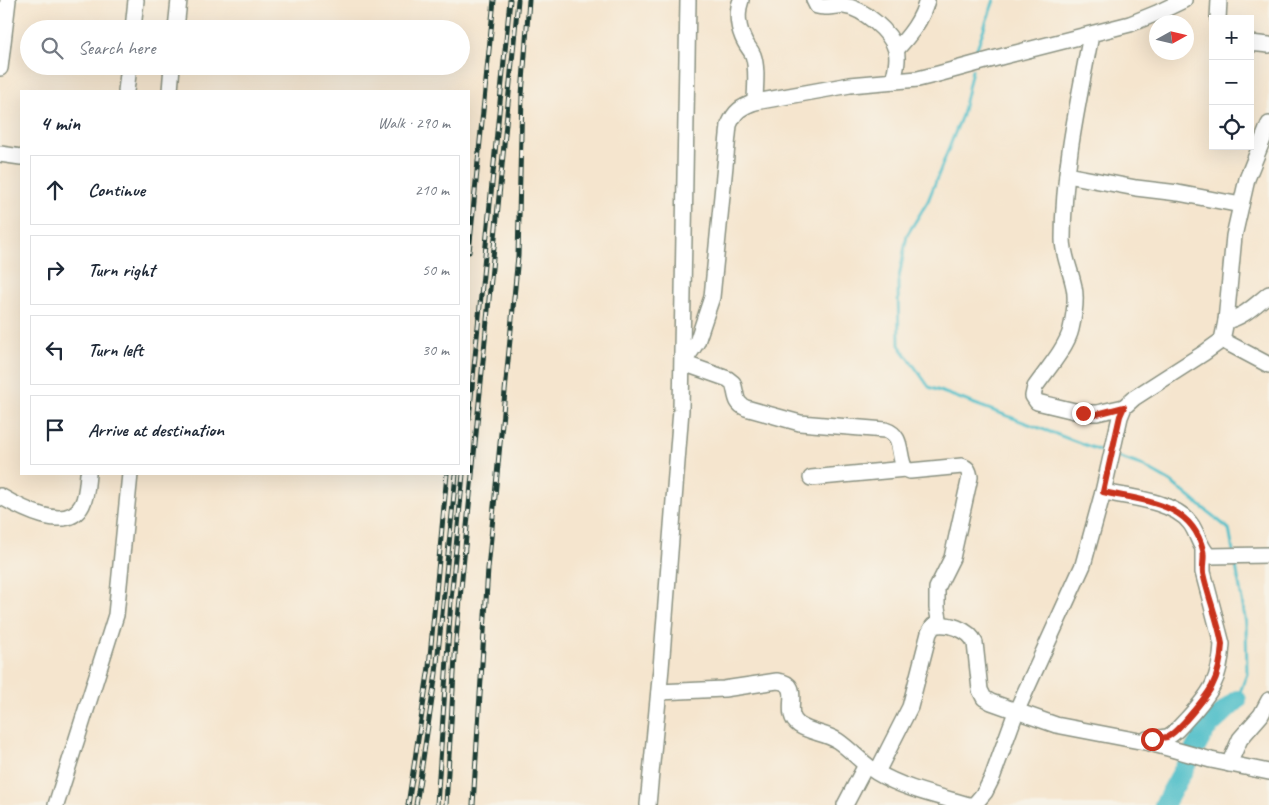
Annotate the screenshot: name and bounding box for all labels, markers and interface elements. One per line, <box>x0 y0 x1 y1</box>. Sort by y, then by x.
north arrow <box>1149 15 1194 60</box>
map controls <box>1209 15 1254 150</box>
button: + <box>1209 15 1254 60</box>
search box <box>20 20 470 75</box>
icon: search <box>38 34 66 62</box>
text: Search here <box>78 36 155 60</box>
button: − <box>1209 60 1254 105</box>
button: locate <box>1209 105 1254 150</box>
text: 4 min <box>40 110 80 136</box>
text: Walk · 290 m <box>378 113 450 133</box>
icon: ahead <box>41 176 69 204</box>
text: Continue <box>88 178 145 202</box>
text: 210 m <box>415 180 449 200</box>
icon: right <box>41 256 69 284</box>
text: Turn right <box>88 258 155 282</box>
text: 50 m <box>422 260 449 280</box>
icon: left <box>41 336 69 364</box>
text: Turn left <box>88 338 143 362</box>
text: 30 m <box>422 340 449 360</box>
route end <box>1072 402 1095 425</box>
icon: arrive <box>41 416 69 444</box>
text: Arrive at destination <box>88 418 224 442</box>
route start <box>1141 728 1164 751</box>

